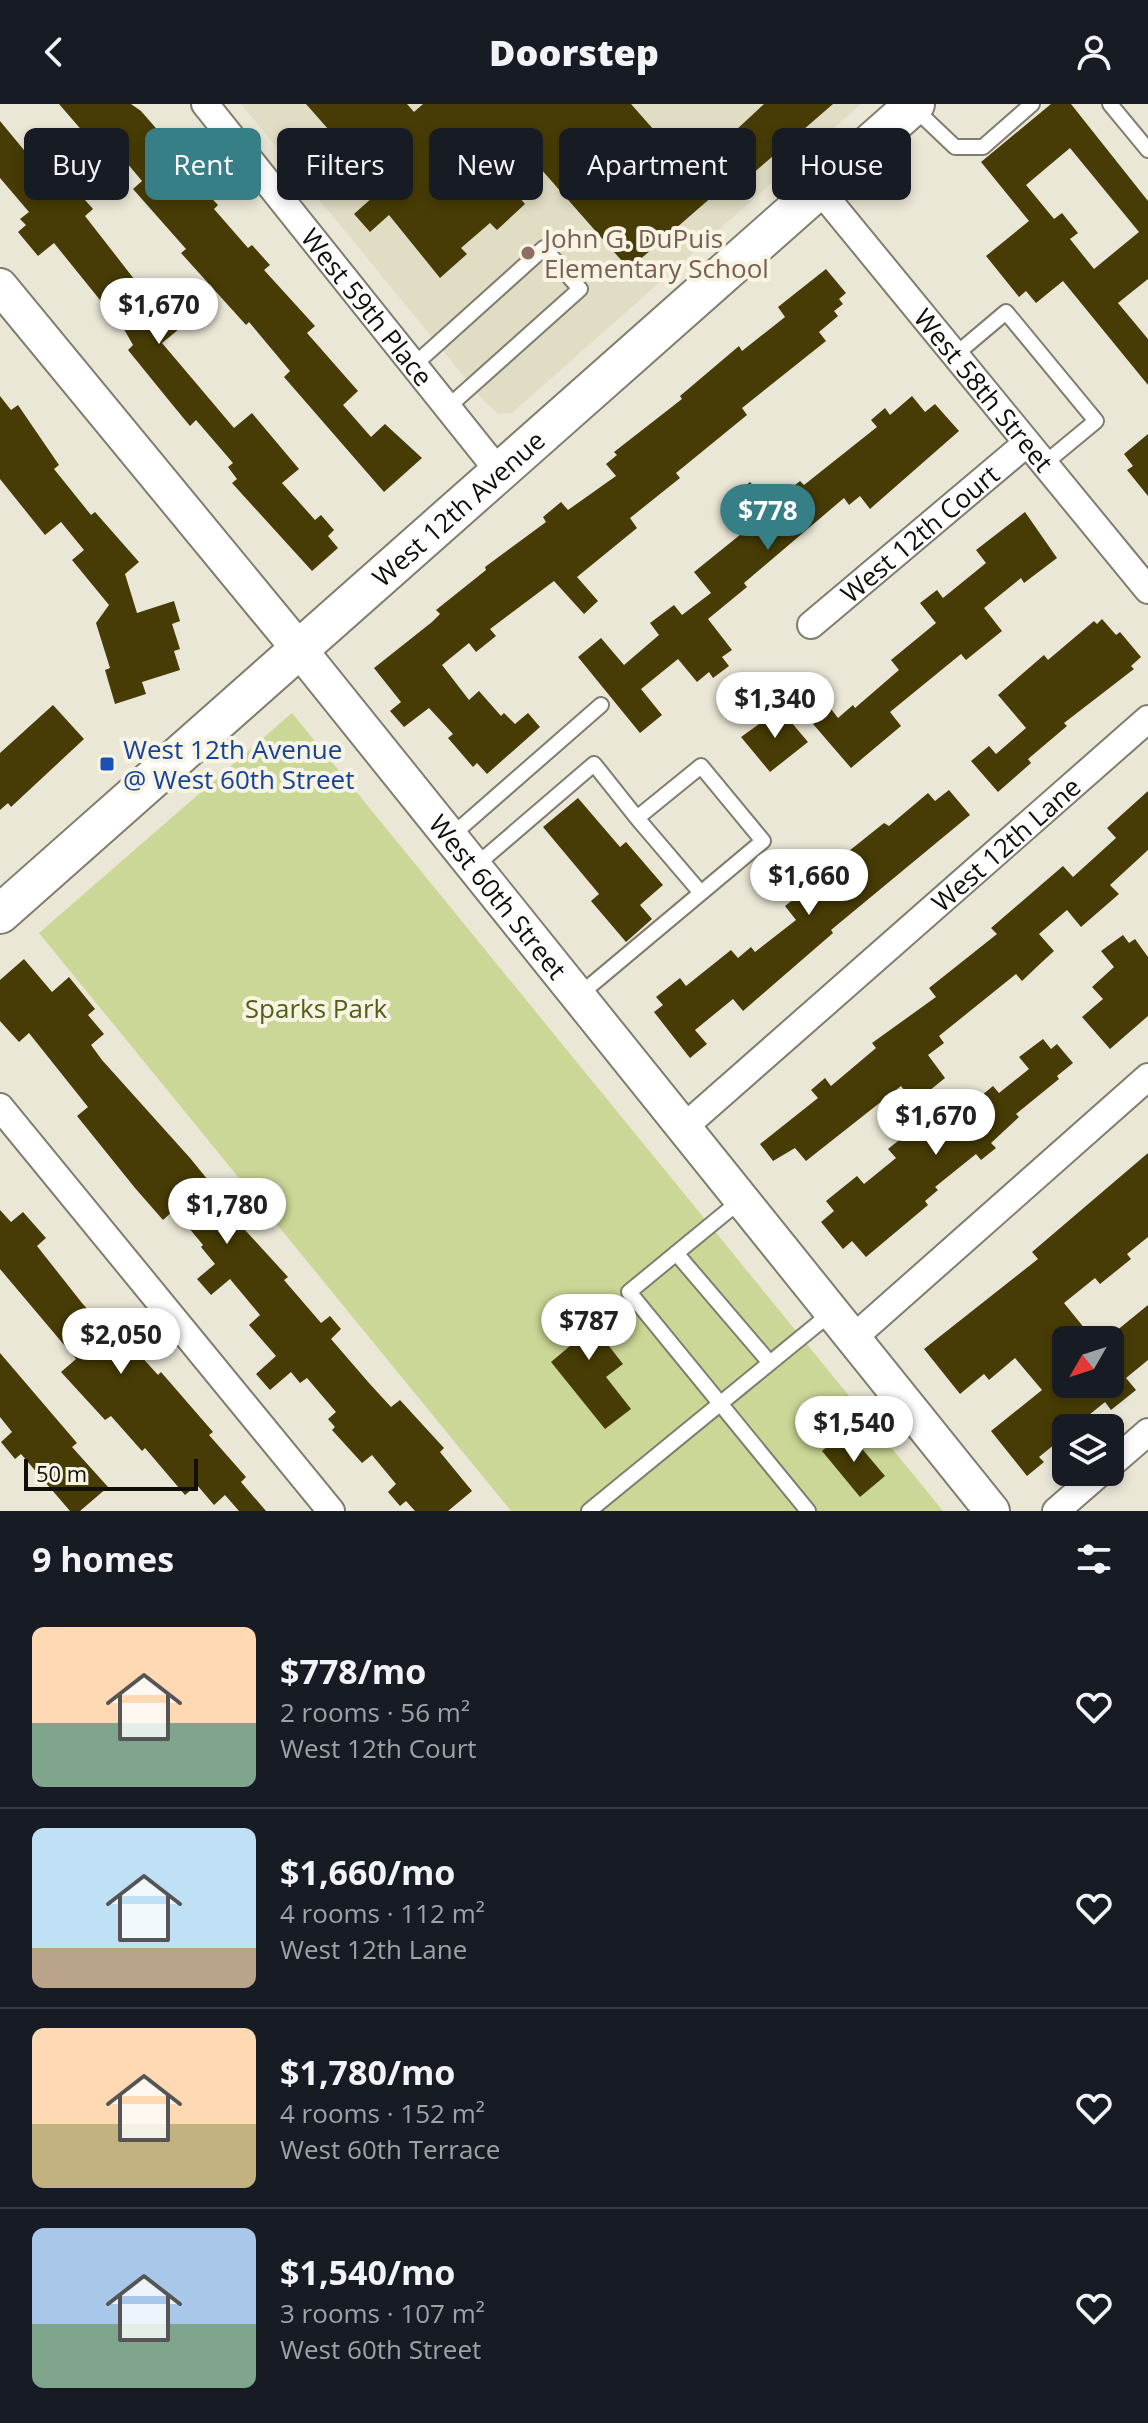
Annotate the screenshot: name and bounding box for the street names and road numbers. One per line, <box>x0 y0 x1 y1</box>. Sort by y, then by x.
street label: West 59th Place <box>293 221 442 394</box>
street label: West 58th Street <box>906 301 1062 479</box>
street label: West 12th Avenue <box>364 422 552 595</box>
street label: West 12th Court <box>833 456 1006 611</box>
street label: West 12th Lane <box>924 769 1088 919</box>
street label: West 60th Street <box>421 807 575 986</box>

